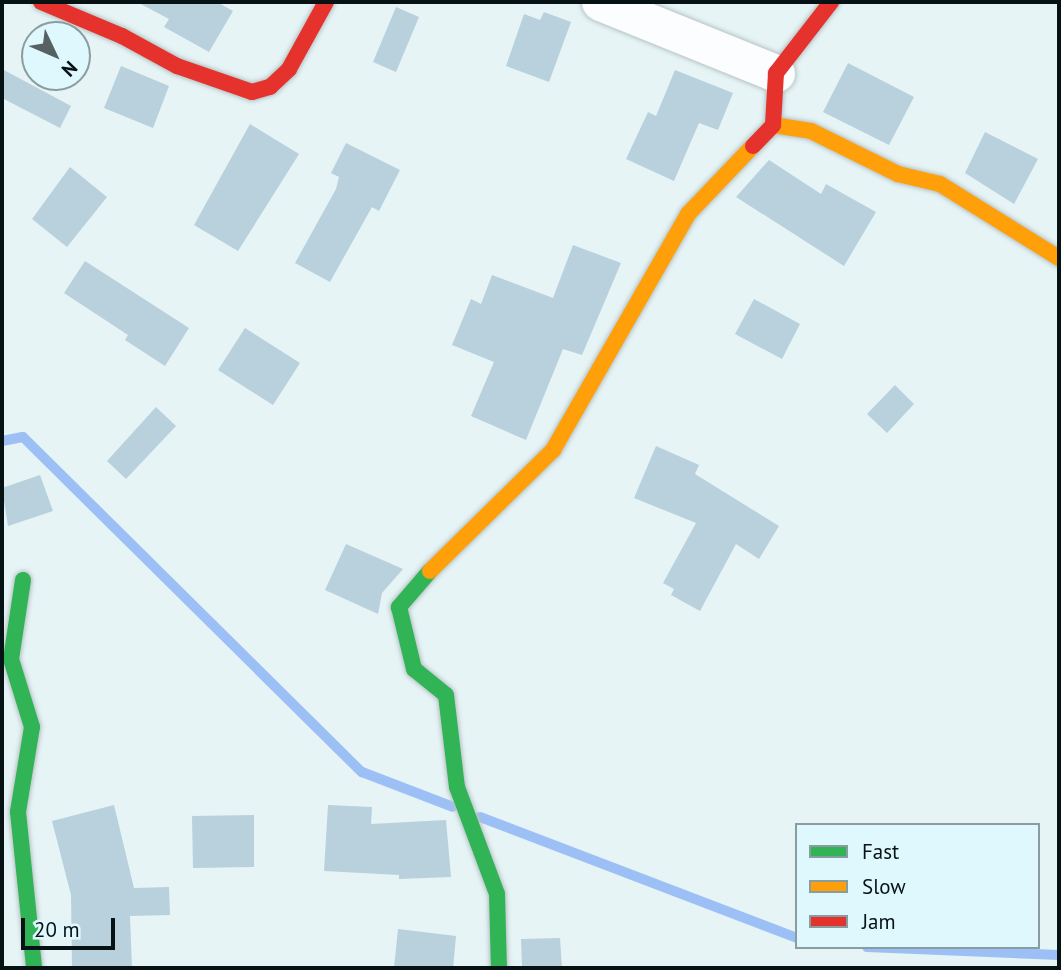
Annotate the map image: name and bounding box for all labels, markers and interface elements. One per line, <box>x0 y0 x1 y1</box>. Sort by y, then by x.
north arrow <box>21 21 91 91</box>
text: N <box>57 56 83 82</box>
legend <box>795 823 1040 949</box>
text: Fast <box>862 838 899 865</box>
text: Slow <box>862 873 906 900</box>
scale bar <box>24 904 119 948</box>
text: Jam <box>862 908 896 935</box>
text: 20 m <box>34 916 80 943</box>

